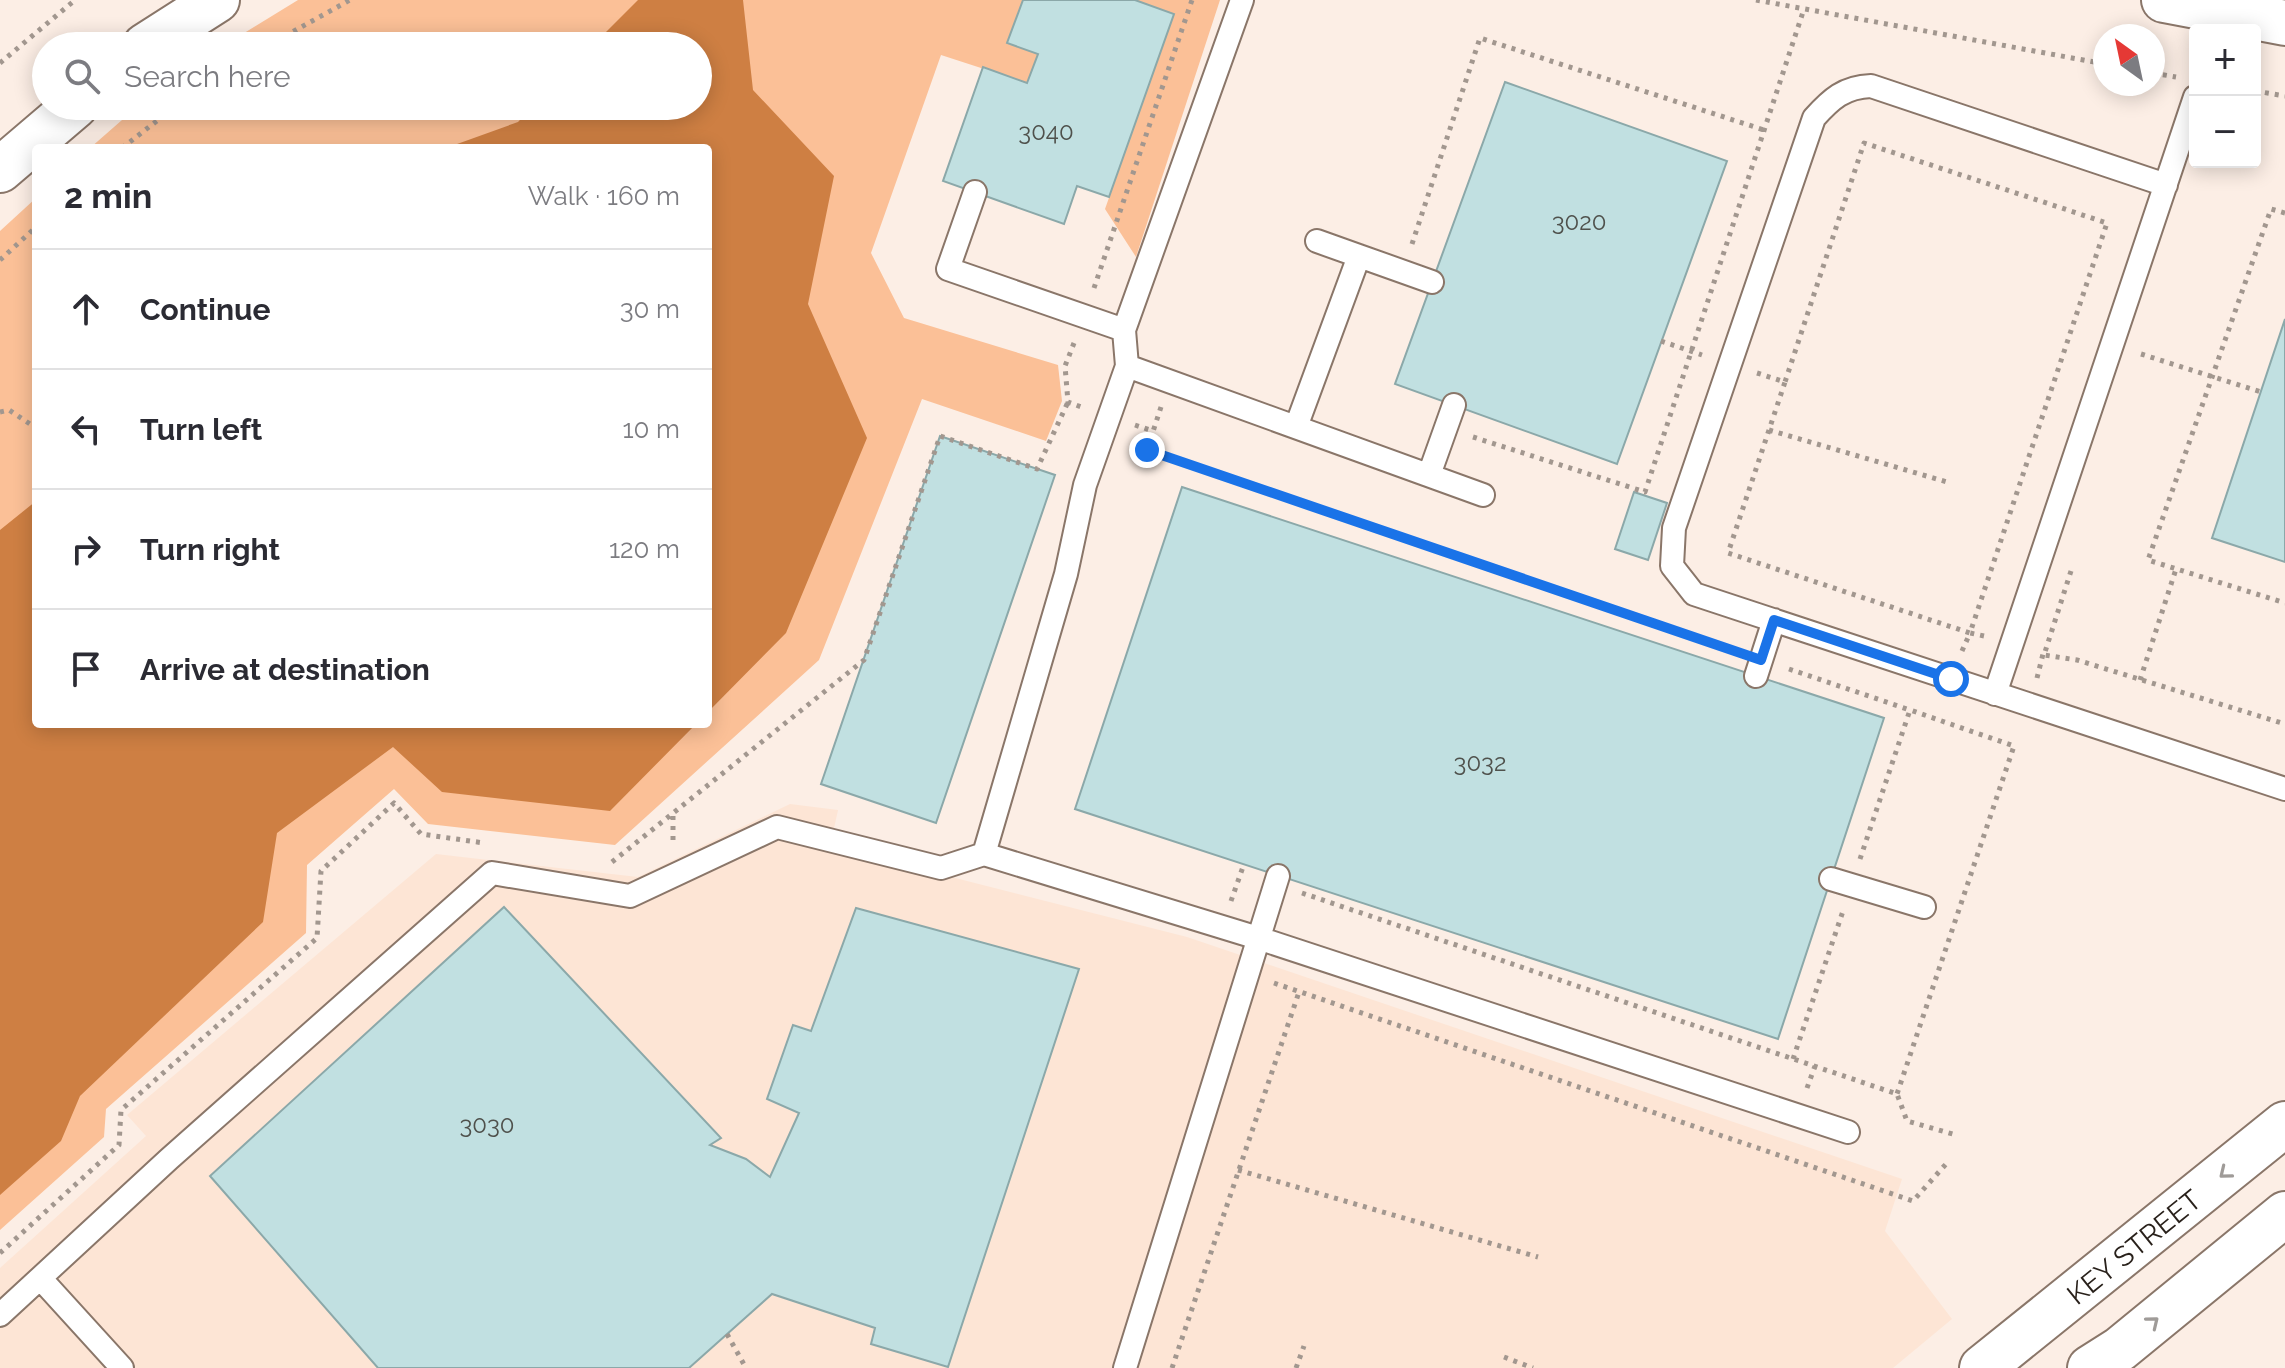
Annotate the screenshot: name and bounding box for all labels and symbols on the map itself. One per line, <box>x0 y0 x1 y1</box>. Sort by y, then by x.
north arrow <box>2093 24 2165 96</box>
house number: 3040 <box>1018 117 1074 146</box>
house number: 3020 <box>1552 207 1606 236</box>
route end <box>1129 432 1165 468</box>
route start <box>1933 661 1969 697</box>
house number: 3032 <box>1454 748 1506 777</box>
house number: 3030 <box>459 1110 515 1139</box>
one-way arrow <box>2219 1163 2234 1178</box>
street label: KEY STREET <box>2061 1183 2208 1311</box>
one-way arrow <box>2144 1317 2158 1332</box>

